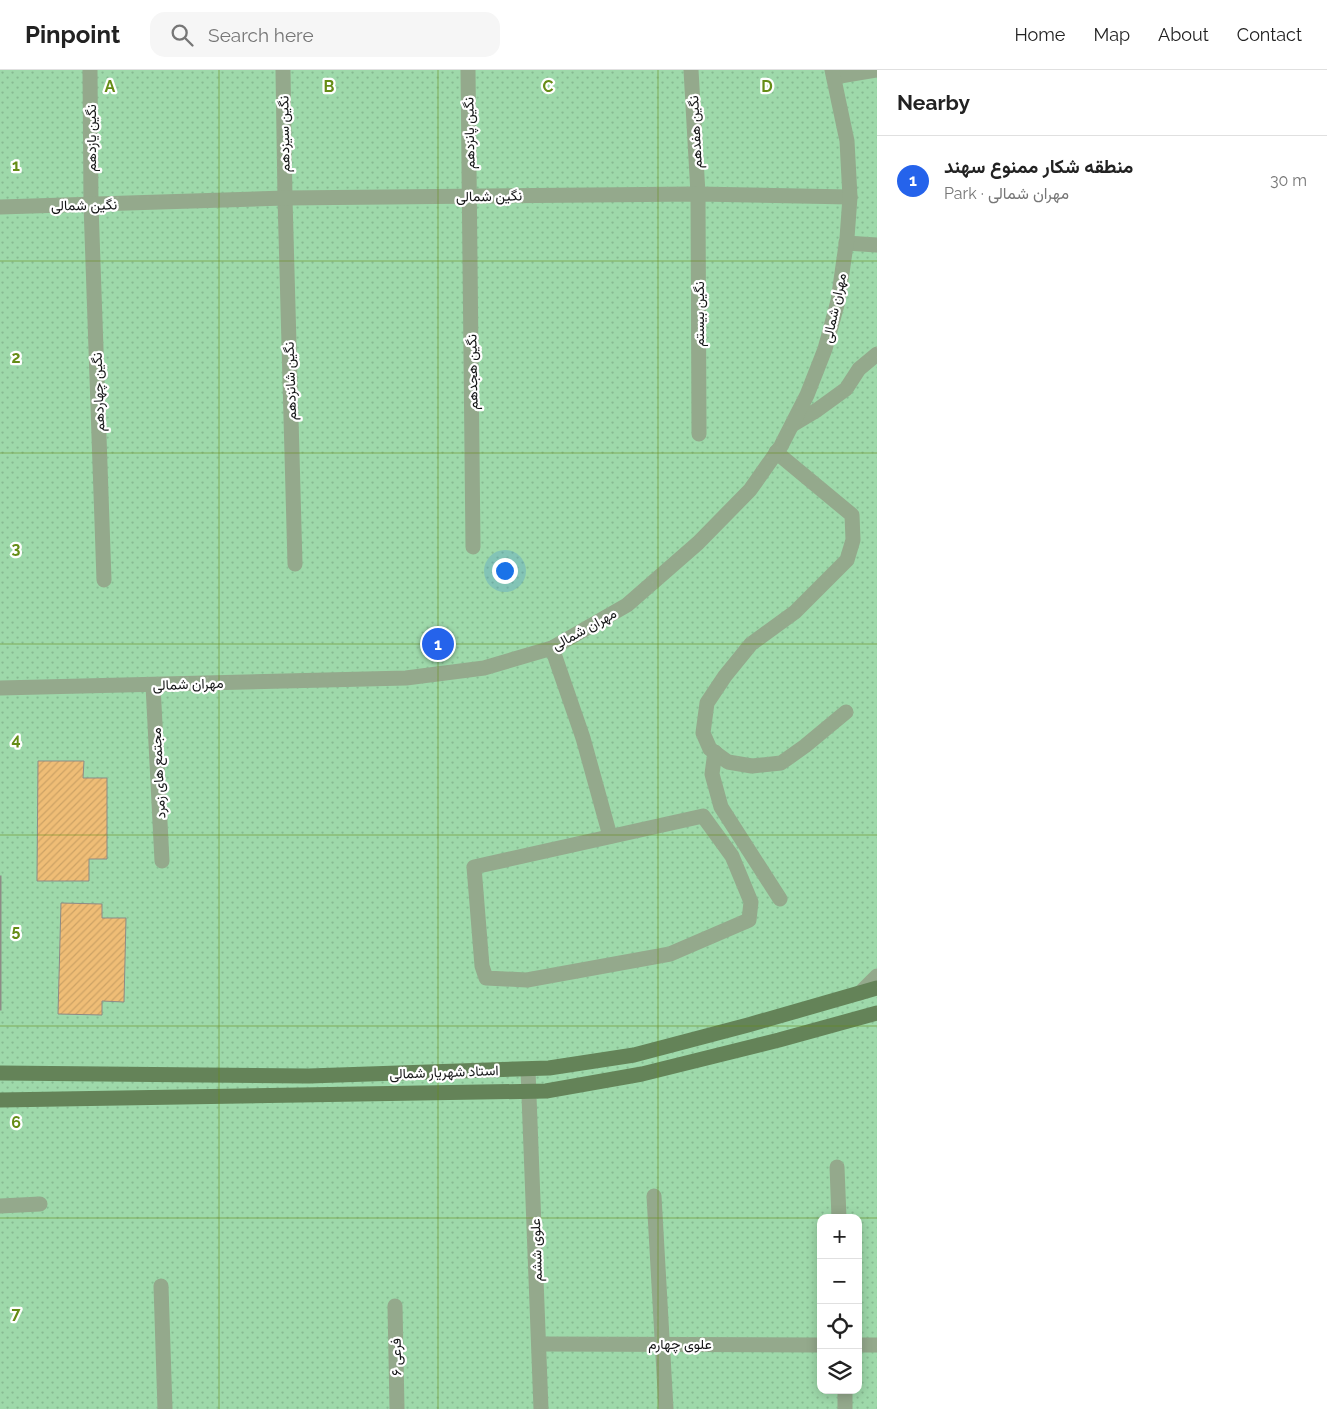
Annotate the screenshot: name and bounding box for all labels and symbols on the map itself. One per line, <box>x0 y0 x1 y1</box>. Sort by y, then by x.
text: A <box>105 77 116 96</box>
text: B <box>324 77 335 96</box>
text: C <box>543 77 554 96</box>
text: D <box>761 77 773 96</box>
street label: نگین هفدهم <box>685 95 706 169</box>
street label: نگین سیزدهم <box>275 96 294 172</box>
street label: نگین پانزدهم <box>460 97 480 169</box>
street label: نگین یازدهم <box>83 104 100 172</box>
text: 1 <box>12 156 20 175</box>
street label: نگین شمالی <box>456 187 522 206</box>
street label: نگین شمالی <box>51 196 117 215</box>
street label: مهران شمالی <box>819 272 850 345</box>
street label: نگین بیستم <box>691 281 708 347</box>
street label: نگین هجدهم <box>463 334 482 410</box>
street label: نگین شانزدهم <box>281 341 300 421</box>
text: 2 <box>11 348 21 367</box>
street label: نگین چهاردهم <box>89 352 109 432</box>
text: 3 <box>12 539 21 558</box>
your location <box>492 558 518 584</box>
street label: مهران شمالی <box>549 605 619 654</box>
pin: 1 <box>422 625 454 663</box>
street label: مهران شمالی <box>152 675 224 694</box>
street label: مجتمع های زمرد <box>148 727 171 819</box>
text: 4 <box>11 730 21 749</box>
text: 5 <box>12 921 21 940</box>
street label: استاد شهریار شمالی <box>389 1062 499 1083</box>
text: 6 <box>11 1113 21 1132</box>
street label: علوی ششم <box>527 1218 546 1282</box>
text: 7 <box>12 1304 21 1323</box>
street label: علوی چهارم <box>648 1336 712 1354</box>
street label: فرعی ۶ <box>388 1338 405 1376</box>

